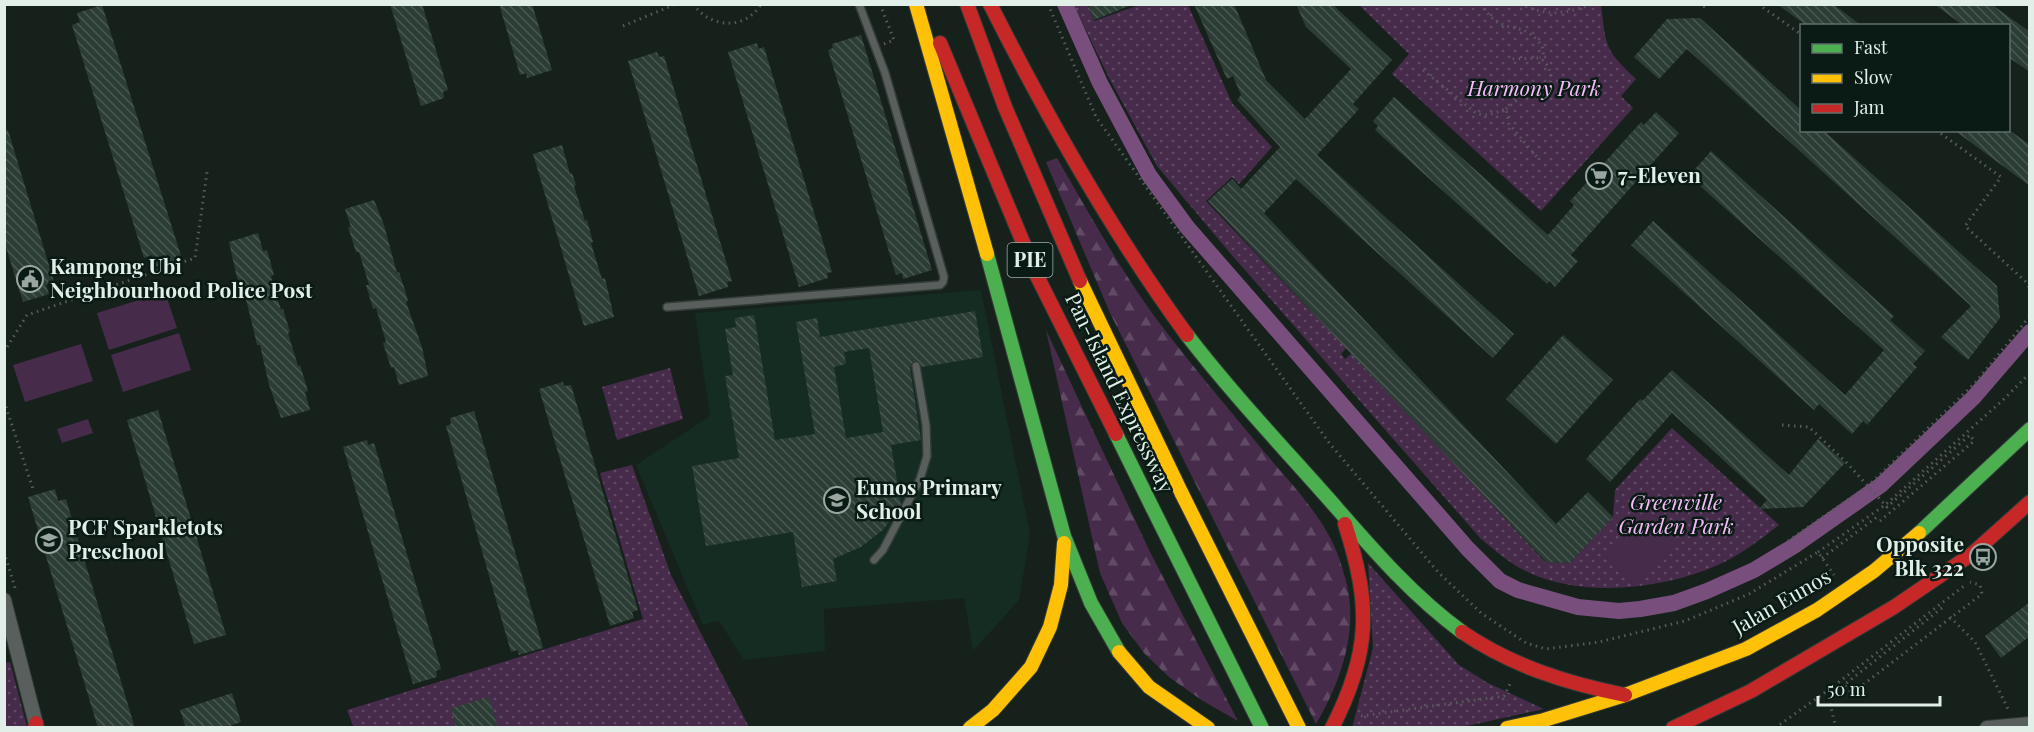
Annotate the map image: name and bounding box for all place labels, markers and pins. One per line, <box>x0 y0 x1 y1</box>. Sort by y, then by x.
place label: 7-Eleven <box>1618 160 1701 188</box>
supermarket icon: 7-Eleven <box>1584 161 1614 191</box>
place label: Kampong Ubi Neighbourhood Police Post <box>50 251 313 303</box>
public building icon: Kampong Ubi Neighbourhood Police Post <box>15 264 45 294</box>
place label: Eunos Primary School <box>856 472 1002 524</box>
school or university icon: Eunos Primary School <box>822 485 852 515</box>
place label: PCF Sparkletots Preschool <box>68 512 223 564</box>
school or university icon: PCF Sparkletots Preschool <box>34 525 64 555</box>
place label: Opposite Blk 322 <box>1876 529 1964 581</box>
bus stop icon: Opposite Blk 322 <box>1968 542 1998 572</box>

